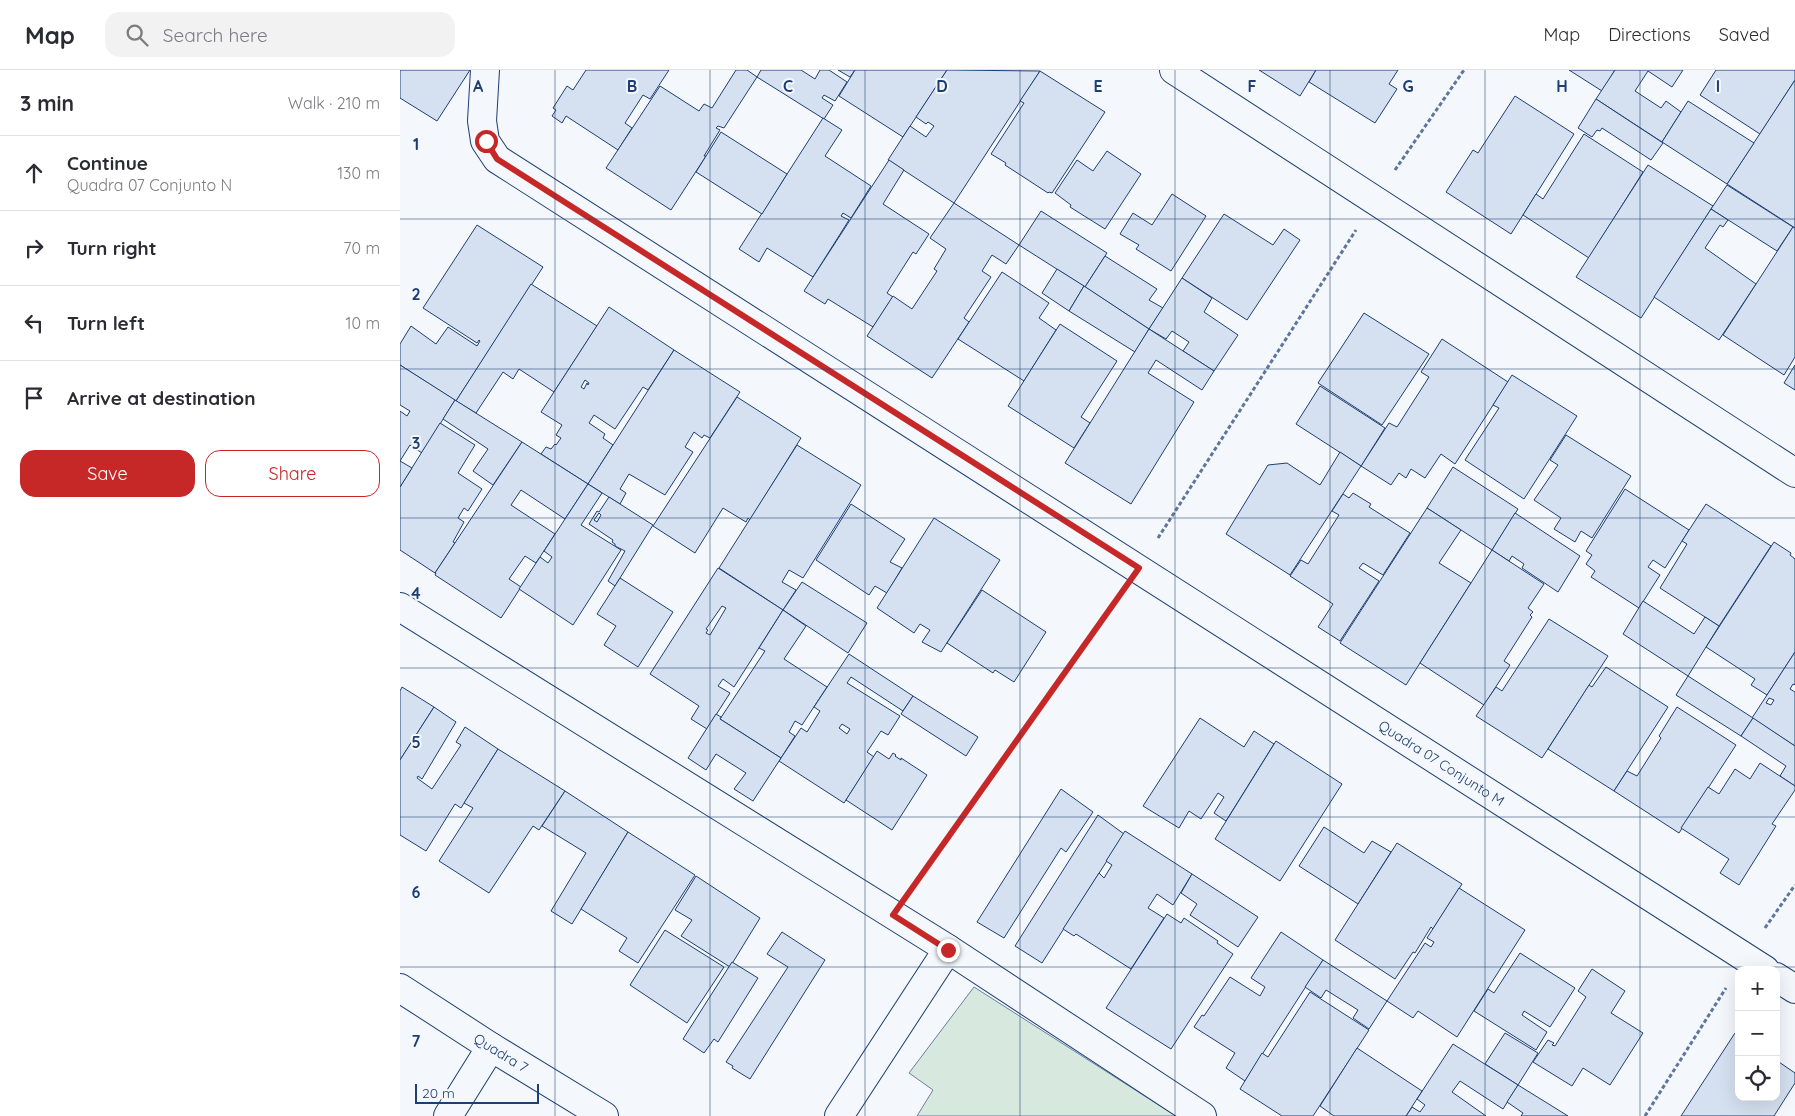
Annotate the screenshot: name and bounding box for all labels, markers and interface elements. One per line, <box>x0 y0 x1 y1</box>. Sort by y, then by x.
search box <box>105 12 455 57</box>
text: Map <box>25 20 75 50</box>
icon: search <box>123 21 151 49</box>
text: Search here <box>163 23 268 47</box>
text: Map <box>1543 23 1580 46</box>
text: Directions <box>1608 23 1691 46</box>
text: Saved <box>1719 23 1770 46</box>
text: A <box>473 76 484 96</box>
text: B <box>627 76 637 96</box>
text: C <box>783 76 793 96</box>
text: D <box>936 76 948 96</box>
text: E <box>1093 76 1103 96</box>
text: F <box>1248 76 1257 96</box>
text: G <box>1402 76 1414 96</box>
text: H <box>1556 76 1568 96</box>
text: I <box>1716 76 1720 96</box>
text: 3 min <box>20 90 74 116</box>
text: Walk · 210 m <box>288 93 380 113</box>
route start <box>475 130 498 153</box>
text: 1 <box>413 134 419 154</box>
text: Continue <box>67 151 148 175</box>
icon: ahead <box>20 159 48 187</box>
text: 130 m <box>337 163 380 183</box>
text: Quadra 07 Conjunto N <box>67 175 232 195</box>
icon: right <box>20 234 48 262</box>
text: Turn right <box>67 236 156 260</box>
text: 70 m <box>343 238 380 258</box>
text: 2 <box>411 284 421 304</box>
icon: left <box>20 309 48 337</box>
text: Turn left <box>67 311 145 335</box>
text: 10 m <box>346 313 380 333</box>
icon: arrive <box>20 384 48 412</box>
text: Arrive at destination <box>67 386 256 410</box>
text: 3 <box>412 433 420 453</box>
button: Save <box>20 450 195 497</box>
button: Share <box>205 450 380 497</box>
text: 4 <box>411 583 421 603</box>
street label: Quadra 07 Conjunto M <box>1375 716 1508 810</box>
text: 5 <box>411 732 421 752</box>
text: 6 <box>412 882 421 902</box>
route end <box>937 939 960 962</box>
map controls <box>1735 966 1780 1101</box>
button: + <box>1735 966 1780 1011</box>
button: − <box>1735 1011 1780 1056</box>
street label: Quadra 7 <box>470 1029 531 1076</box>
text: 7 <box>412 1031 421 1051</box>
button: locate <box>1735 1056 1780 1101</box>
scale bar <box>415 1081 539 1104</box>
text: 20 m <box>422 1084 455 1102</box>

